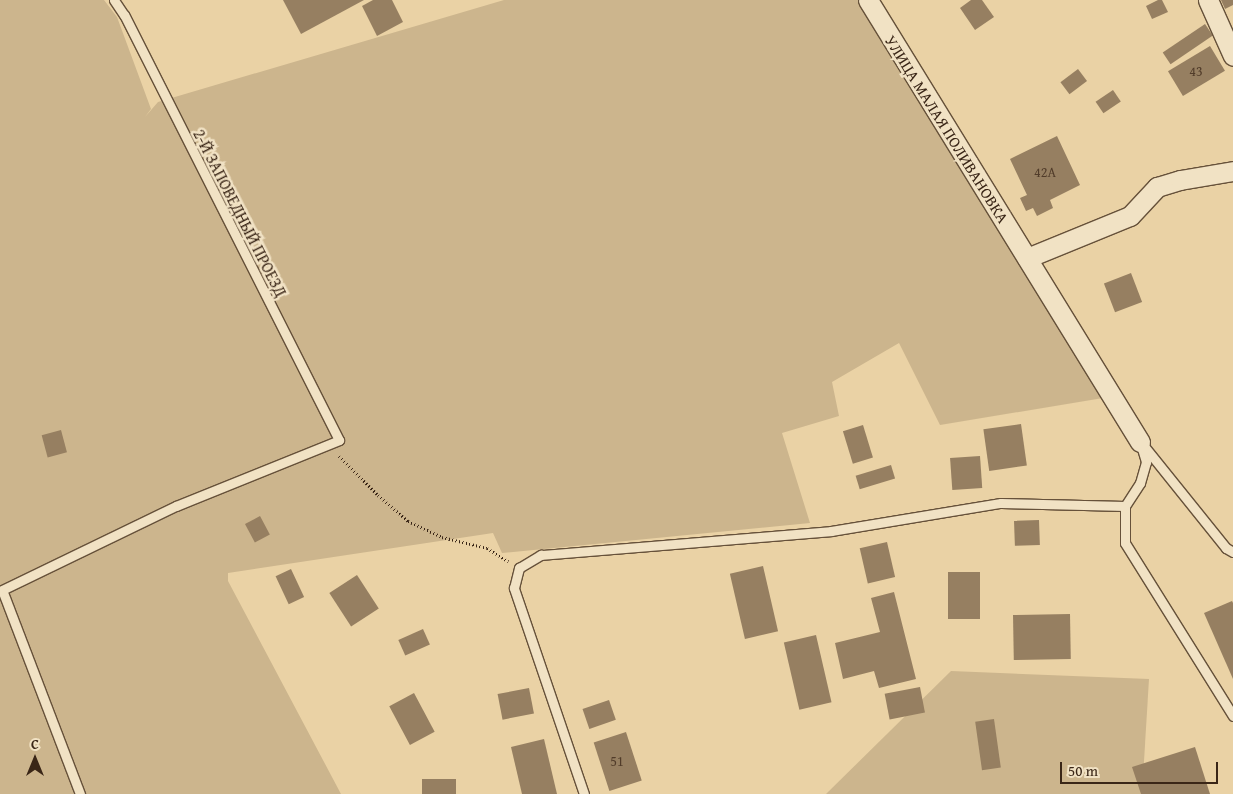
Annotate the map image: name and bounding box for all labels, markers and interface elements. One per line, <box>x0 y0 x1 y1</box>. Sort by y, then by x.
street label: УЛИЦА МАЛАЯ ПОЛИВАНОВКА <box>881 31 1013 227</box>
house number: 43 <box>1189 63 1203 79</box>
street label: 2-Й ЗАПОВЕДНЫЙ ПРОЕЗД <box>189 126 291 300</box>
house number: 42А <box>1034 164 1056 180</box>
north arrow <box>10 734 60 784</box>
text: С <box>31 734 39 754</box>
scale bar <box>1063 752 1220 784</box>
house number: 51 <box>610 753 624 769</box>
text: 50 m <box>1068 760 1098 781</box>

